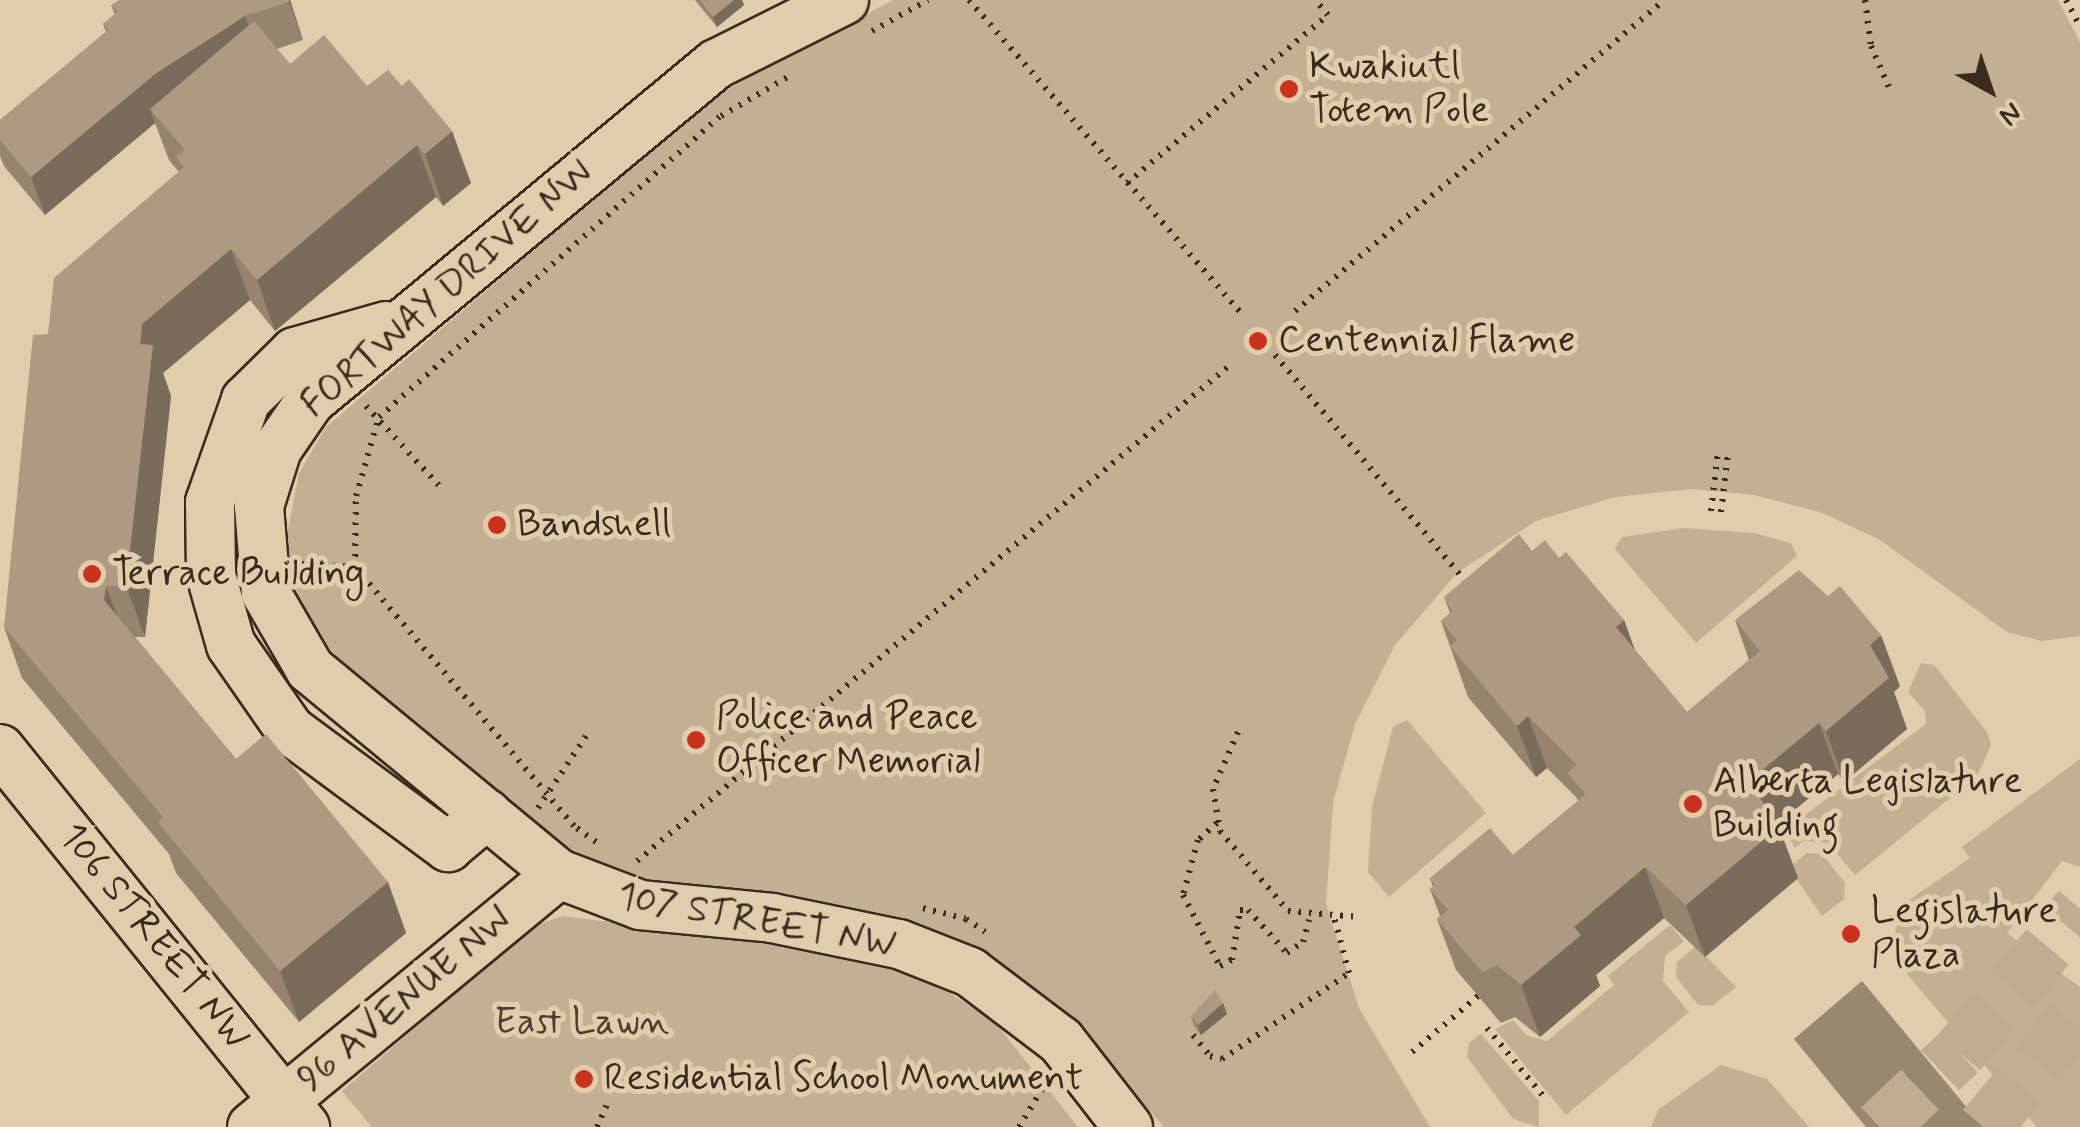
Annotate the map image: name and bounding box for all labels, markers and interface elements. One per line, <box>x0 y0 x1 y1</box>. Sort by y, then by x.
north arrow <box>1940 40 2040 140</box>
place label: Kwakiutl Totem Pole <box>1309 44 1486 133</box>
marker: Kwakiutl Totem Pole <box>1278 78 1300 100</box>
text: N <box>1991 93 2029 134</box>
street label: FORTWAY DRIVE NW <box>292 150 602 428</box>
place label: Centennial Flame <box>1278 318 1575 364</box>
marker: Centennial Flame <box>1247 330 1269 352</box>
place label: Bandshell <box>517 502 671 548</box>
marker: Bandshell <box>486 514 508 536</box>
place label: Terrace Building <box>112 551 366 597</box>
marker: Terrace Building <box>81 563 103 585</box>
place label: Police and Peace Officer Memorial <box>716 695 998 784</box>
marker: Police and Peace Officer Memorial <box>685 729 707 751</box>
place label: Alberta Legislature Building <box>1713 759 2029 848</box>
marker: Alberta Legislature Building <box>1682 793 1704 815</box>
street label: 106 STREET NW <box>49 815 259 1059</box>
street label: 107 STREET NW <box>615 874 899 968</box>
place label: Legislature Plaza <box>1871 889 2057 978</box>
street label: 96 AVENUE NW <box>289 897 521 1103</box>
marker: Legislature Plaza <box>1840 923 1862 945</box>
park label: East Lawn <box>495 1000 669 1046</box>
place label: Residential School Monument <box>604 1056 1079 1102</box>
marker: Residential School Monument <box>573 1068 595 1090</box>

